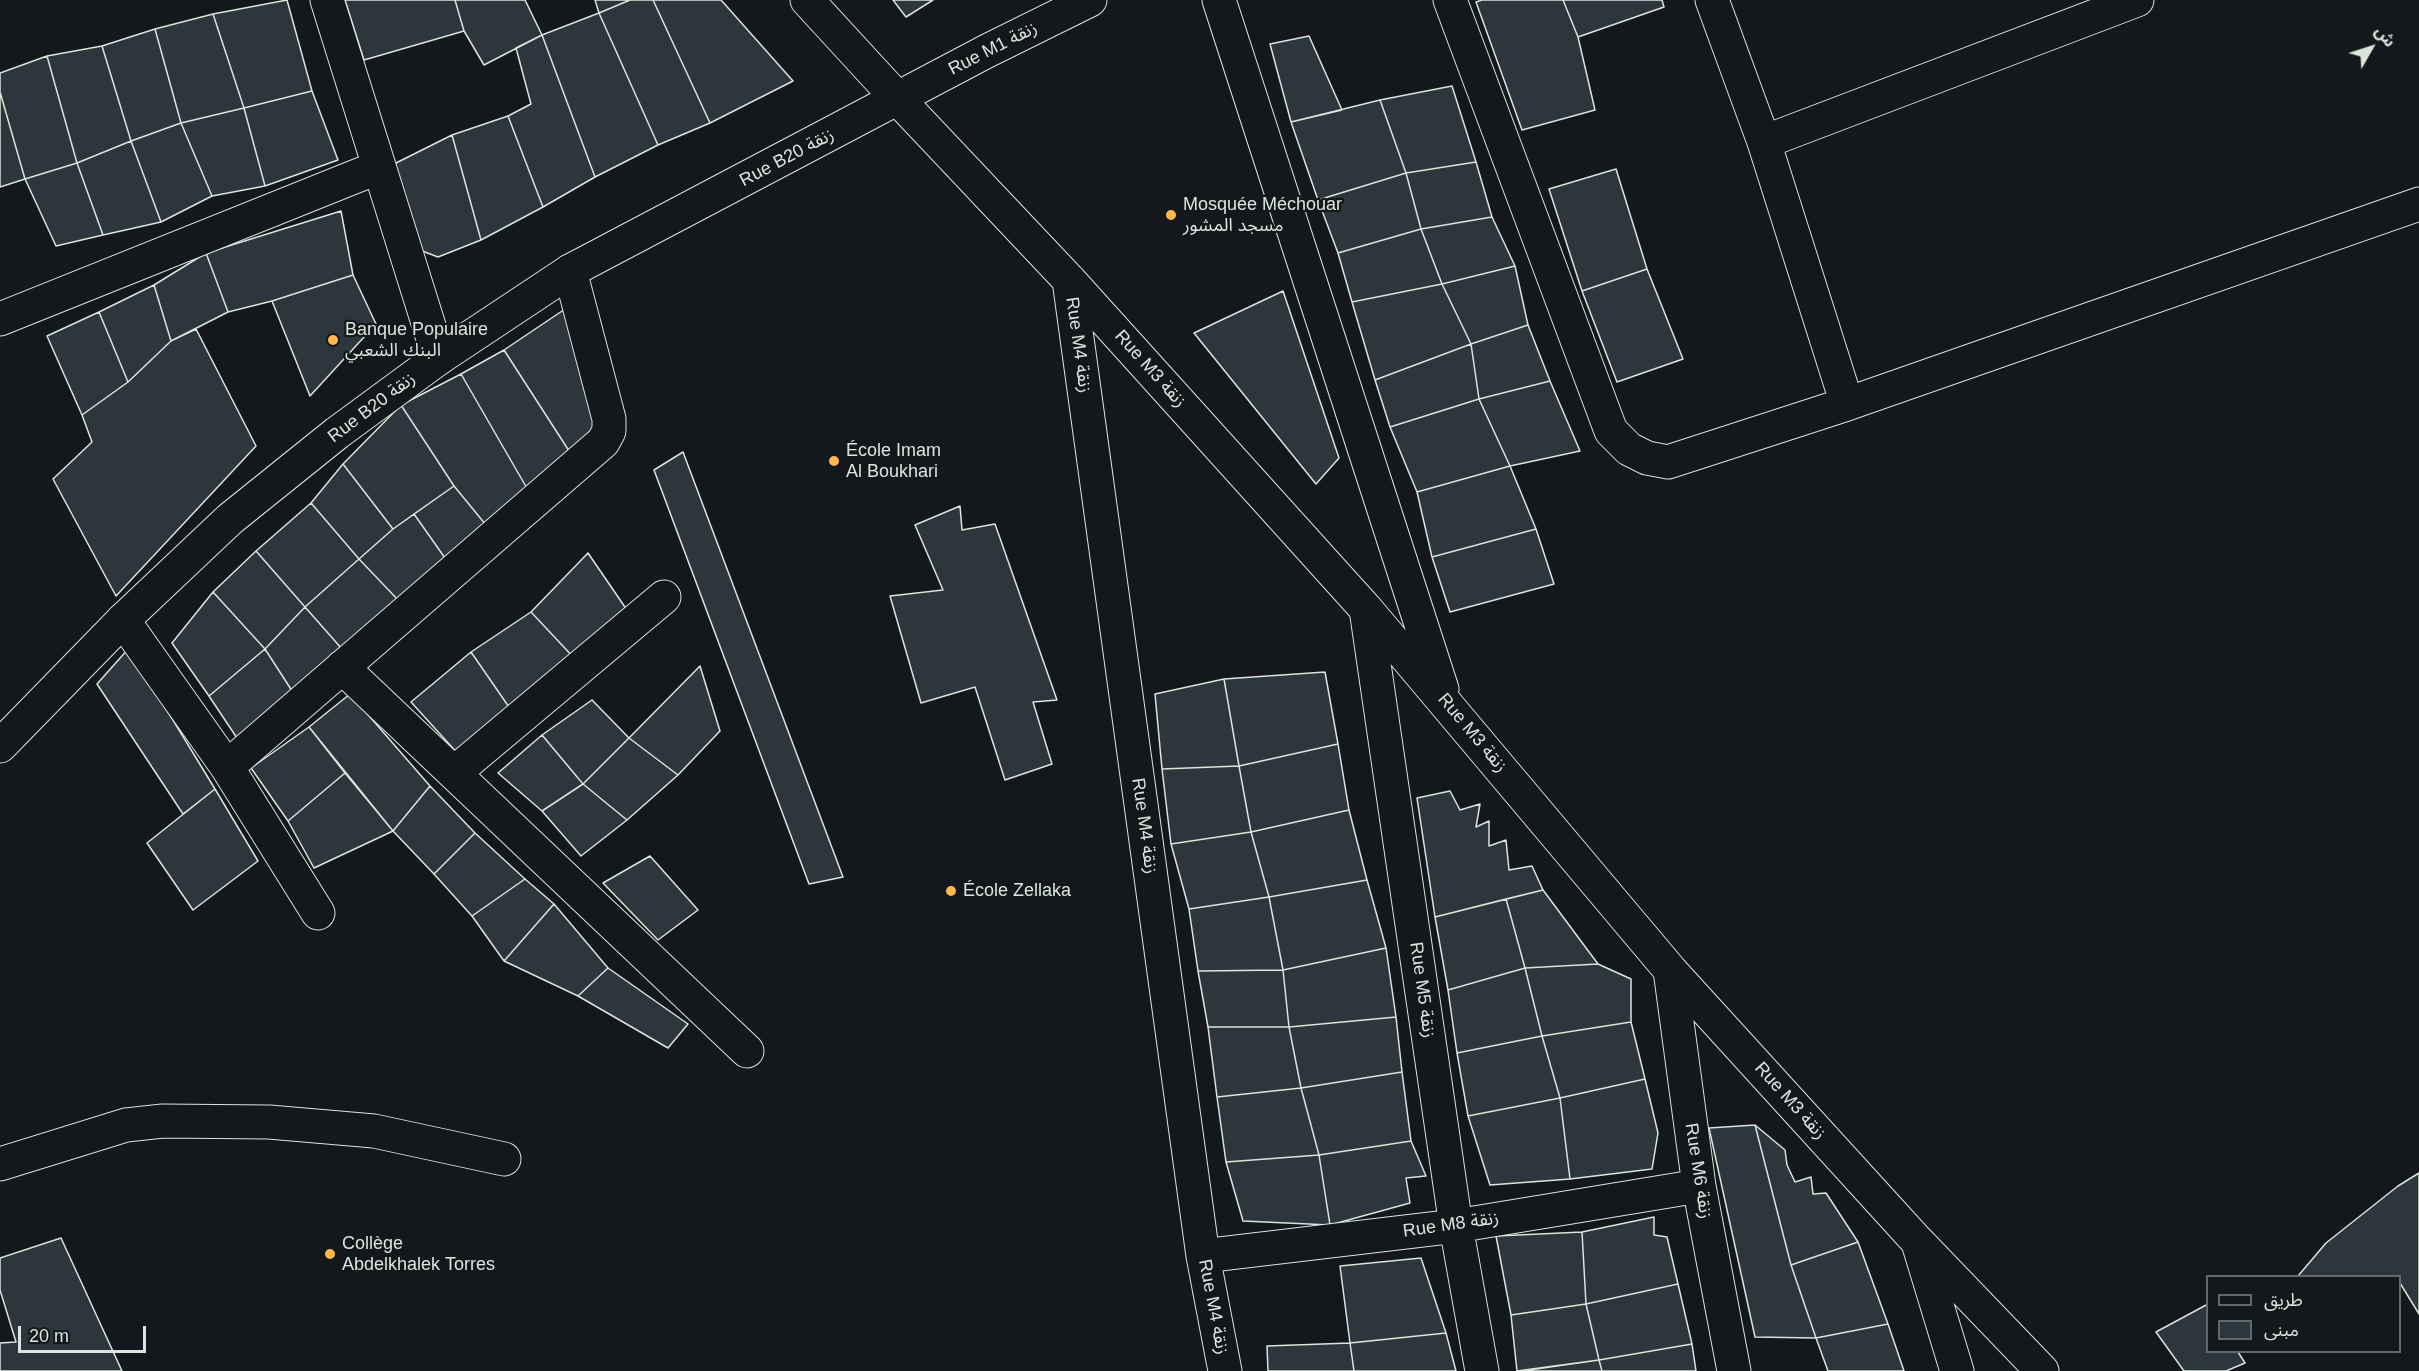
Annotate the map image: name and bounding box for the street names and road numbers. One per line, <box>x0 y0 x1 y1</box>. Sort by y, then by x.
street label: Rue M1 زنقة <box>945 17 1041 81</box>
street label: Rue B20 زنقة <box>736 124 838 192</box>
street label: Rue M4 زنقة <box>1061 296 1095 394</box>
street label: Rue M3 زنقة <box>1110 326 1190 412</box>
street label: Rue B20 زنقة <box>324 368 420 448</box>
street label: Rue M3 زنقة <box>1433 689 1511 777</box>
street label: Rue M4 زنقة <box>1127 777 1161 875</box>
street label: Rue M5 زنقة <box>1405 941 1439 1039</box>
street label: Rue M3 زنقة <box>1750 1058 1830 1144</box>
street label: Rue M6 زنقة <box>1680 1122 1716 1220</box>
street label: Rue M8 زنقة <box>1402 1208 1500 1242</box>
street label: Rue M4 زنقة <box>1193 1258 1233 1356</box>

